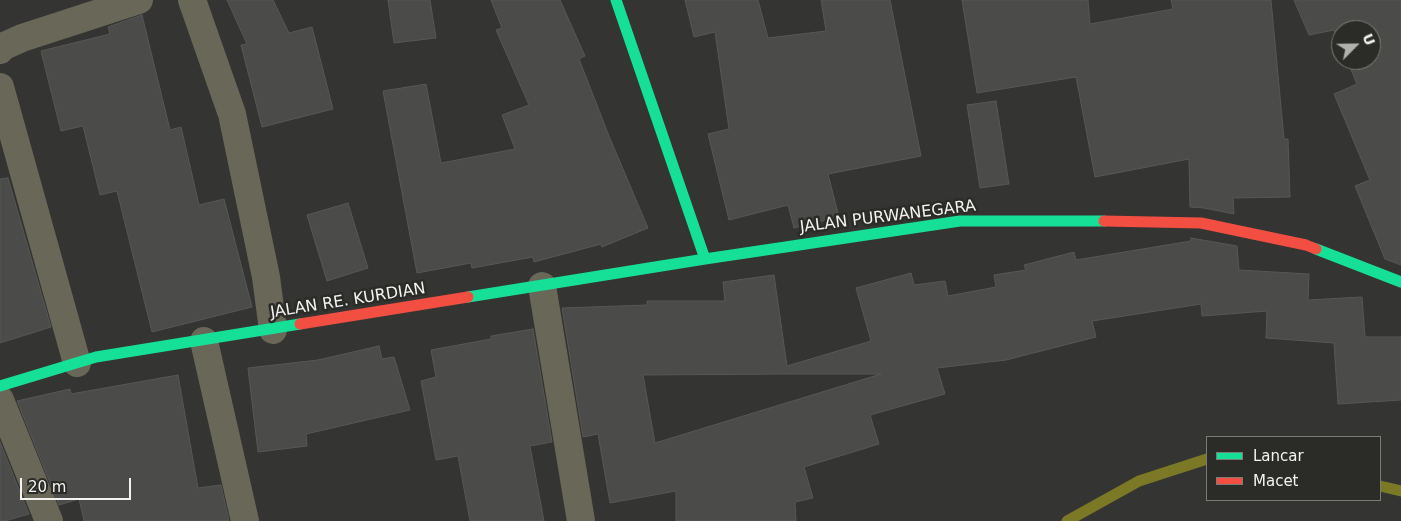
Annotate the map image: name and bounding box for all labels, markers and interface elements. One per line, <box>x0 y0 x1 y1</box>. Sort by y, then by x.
north arrow <box>1331 20 1381 70</box>
text: U <box>1359 31 1378 48</box>
street label: JALAN PURWANEGARA <box>799 197 977 237</box>
street label: JALAN RE. KURDIAN <box>269 279 427 323</box>
legend <box>1206 436 1381 501</box>
text: Lancar <box>1253 447 1304 465</box>
scale bar <box>22 468 134 500</box>
text: Macet <box>1253 472 1299 490</box>
text: 20 m <box>28 478 66 496</box>

